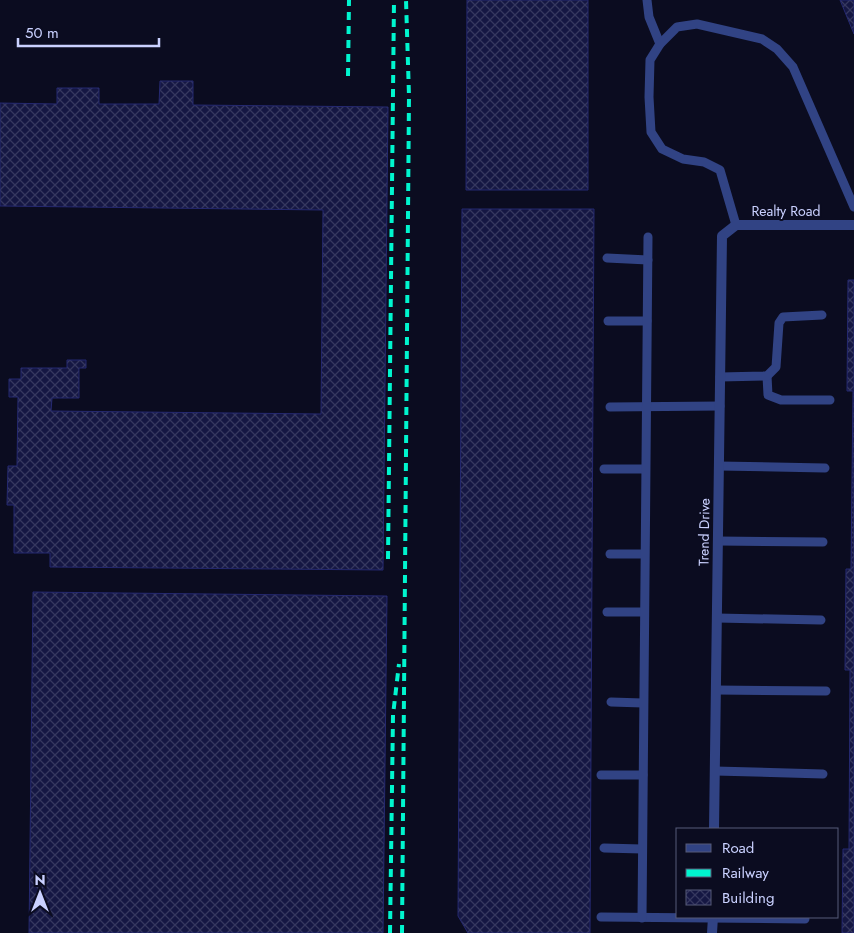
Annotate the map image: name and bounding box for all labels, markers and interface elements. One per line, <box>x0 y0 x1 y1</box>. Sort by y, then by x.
scale bar <box>18 15 159 47</box>
text: 50 m <box>25 22 59 44</box>
street label: Realty Road <box>752 201 820 221</box>
street label: Trend Drive <box>693 498 715 566</box>
legend <box>676 828 839 918</box>
text: Road <box>722 837 754 859</box>
text: Railway <box>722 862 769 884</box>
north arrow <box>15 868 65 918</box>
text: N <box>34 870 46 890</box>
text: Building <box>722 887 774 909</box>

